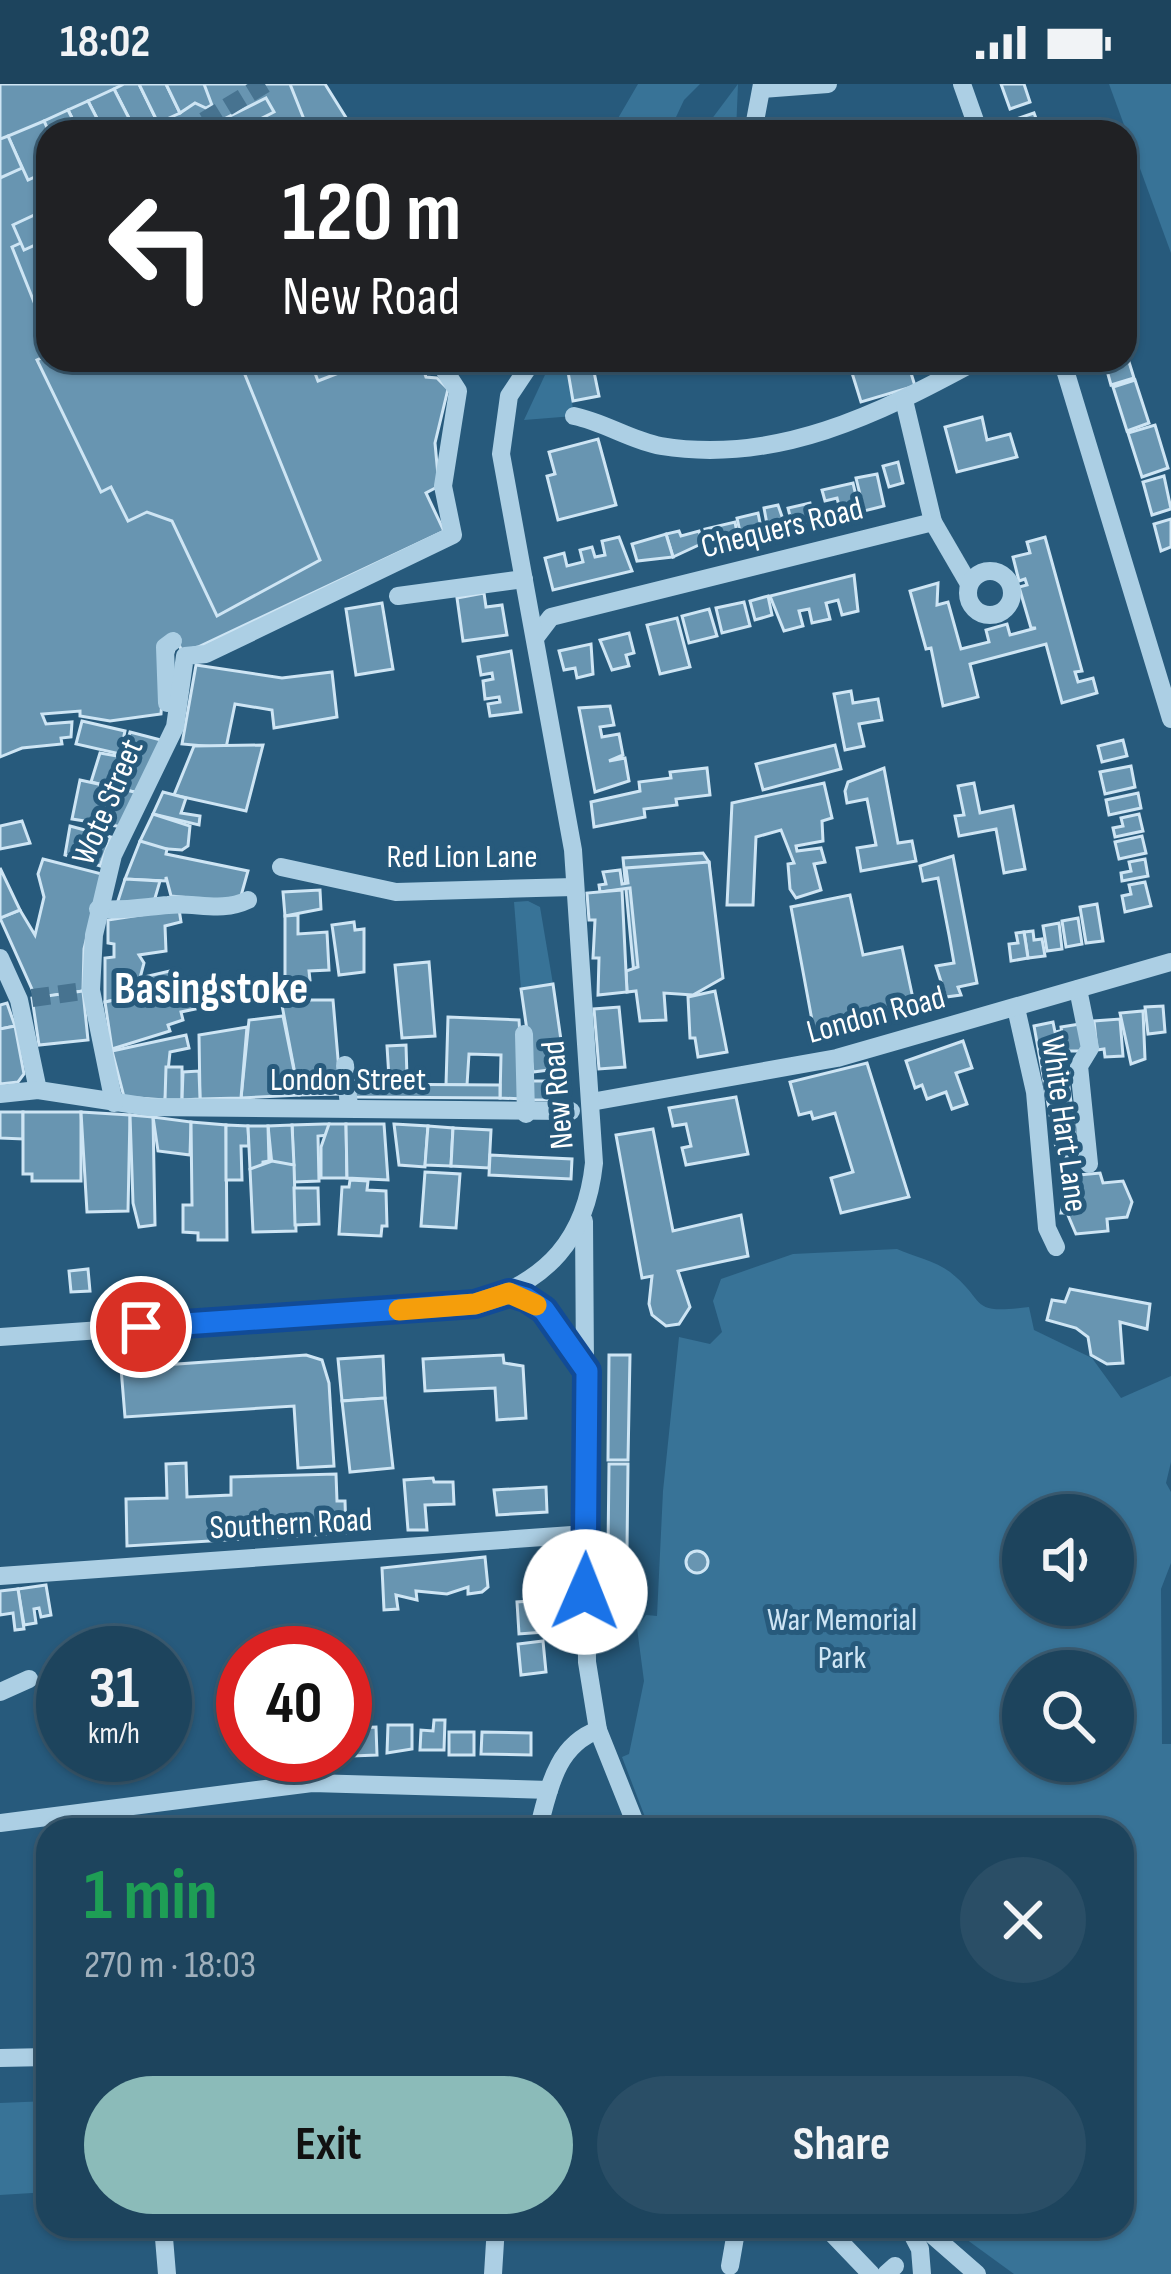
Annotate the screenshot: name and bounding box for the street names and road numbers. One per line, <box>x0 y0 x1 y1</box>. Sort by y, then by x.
street label: Chequers Road <box>697 489 867 567</box>
street label: Wote Street <box>64 733 152 871</box>
street label: Red Lion Lane <box>387 837 537 877</box>
street label: London Road <box>802 977 950 1053</box>
street label: White Hart Lane <box>1032 1034 1096 1214</box>
street label: New Road <box>533 1039 583 1151</box>
street label: London Street <box>270 1060 426 1100</box>
street label: Southern Road <box>209 1500 373 1548</box>

